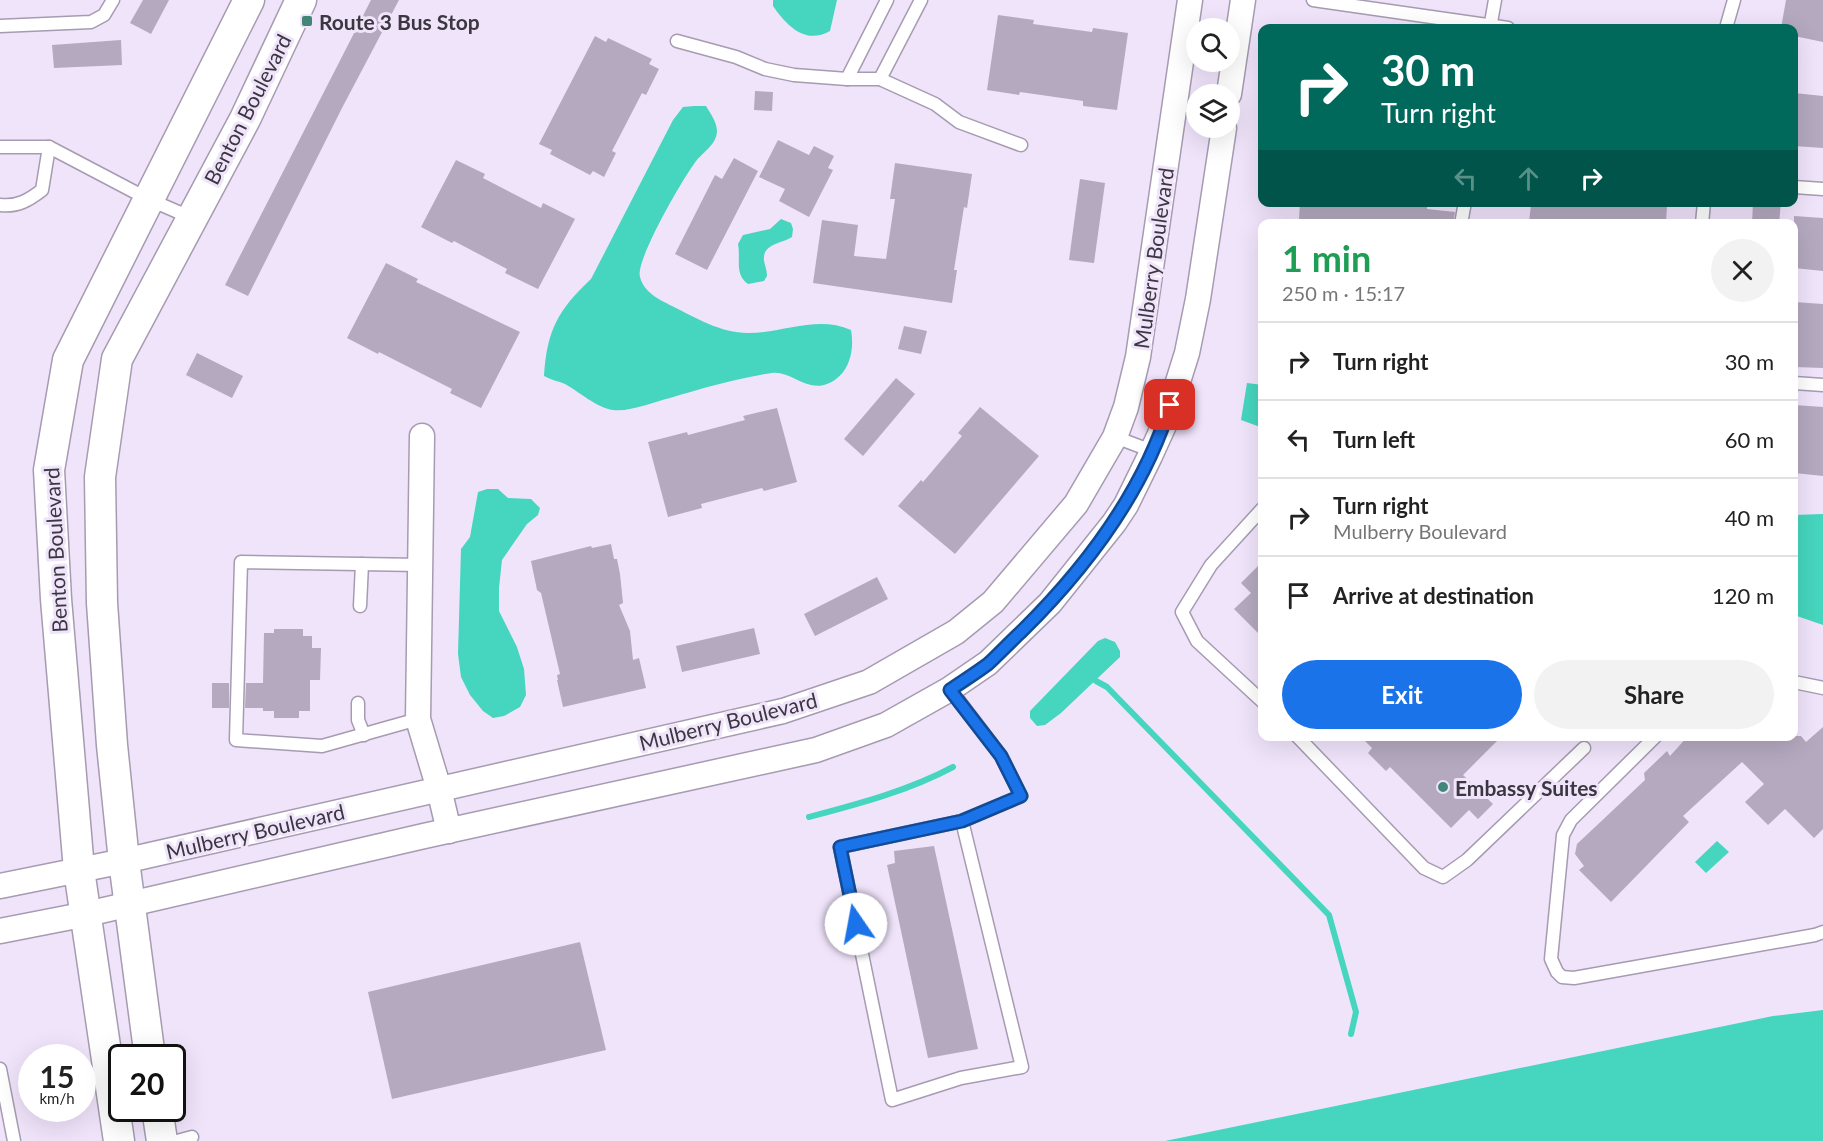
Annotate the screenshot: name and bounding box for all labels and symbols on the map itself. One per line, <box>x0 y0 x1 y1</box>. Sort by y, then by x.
place label: Route 3 Bus Stop <box>319 9 480 34</box>
marker: Route 3 Bus Stop <box>300 14 314 28</box>
street label: Benton Boulevard <box>198 30 296 188</box>
street label: Mulberry Boulevard <box>1128 166 1178 350</box>
pin <box>1144 379 1195 430</box>
street label: Benton Boulevard <box>38 467 72 633</box>
street label: Mulberry Boulevard <box>636 687 820 755</box>
place label: Embassy Suites <box>1455 775 1598 800</box>
marker: Embassy Suites <box>1436 780 1450 794</box>
street label: Mulberry Boulevard <box>163 798 347 864</box>
position arrow <box>824 892 888 956</box>
speed limit sign: 20 <box>108 1044 186 1122</box>

